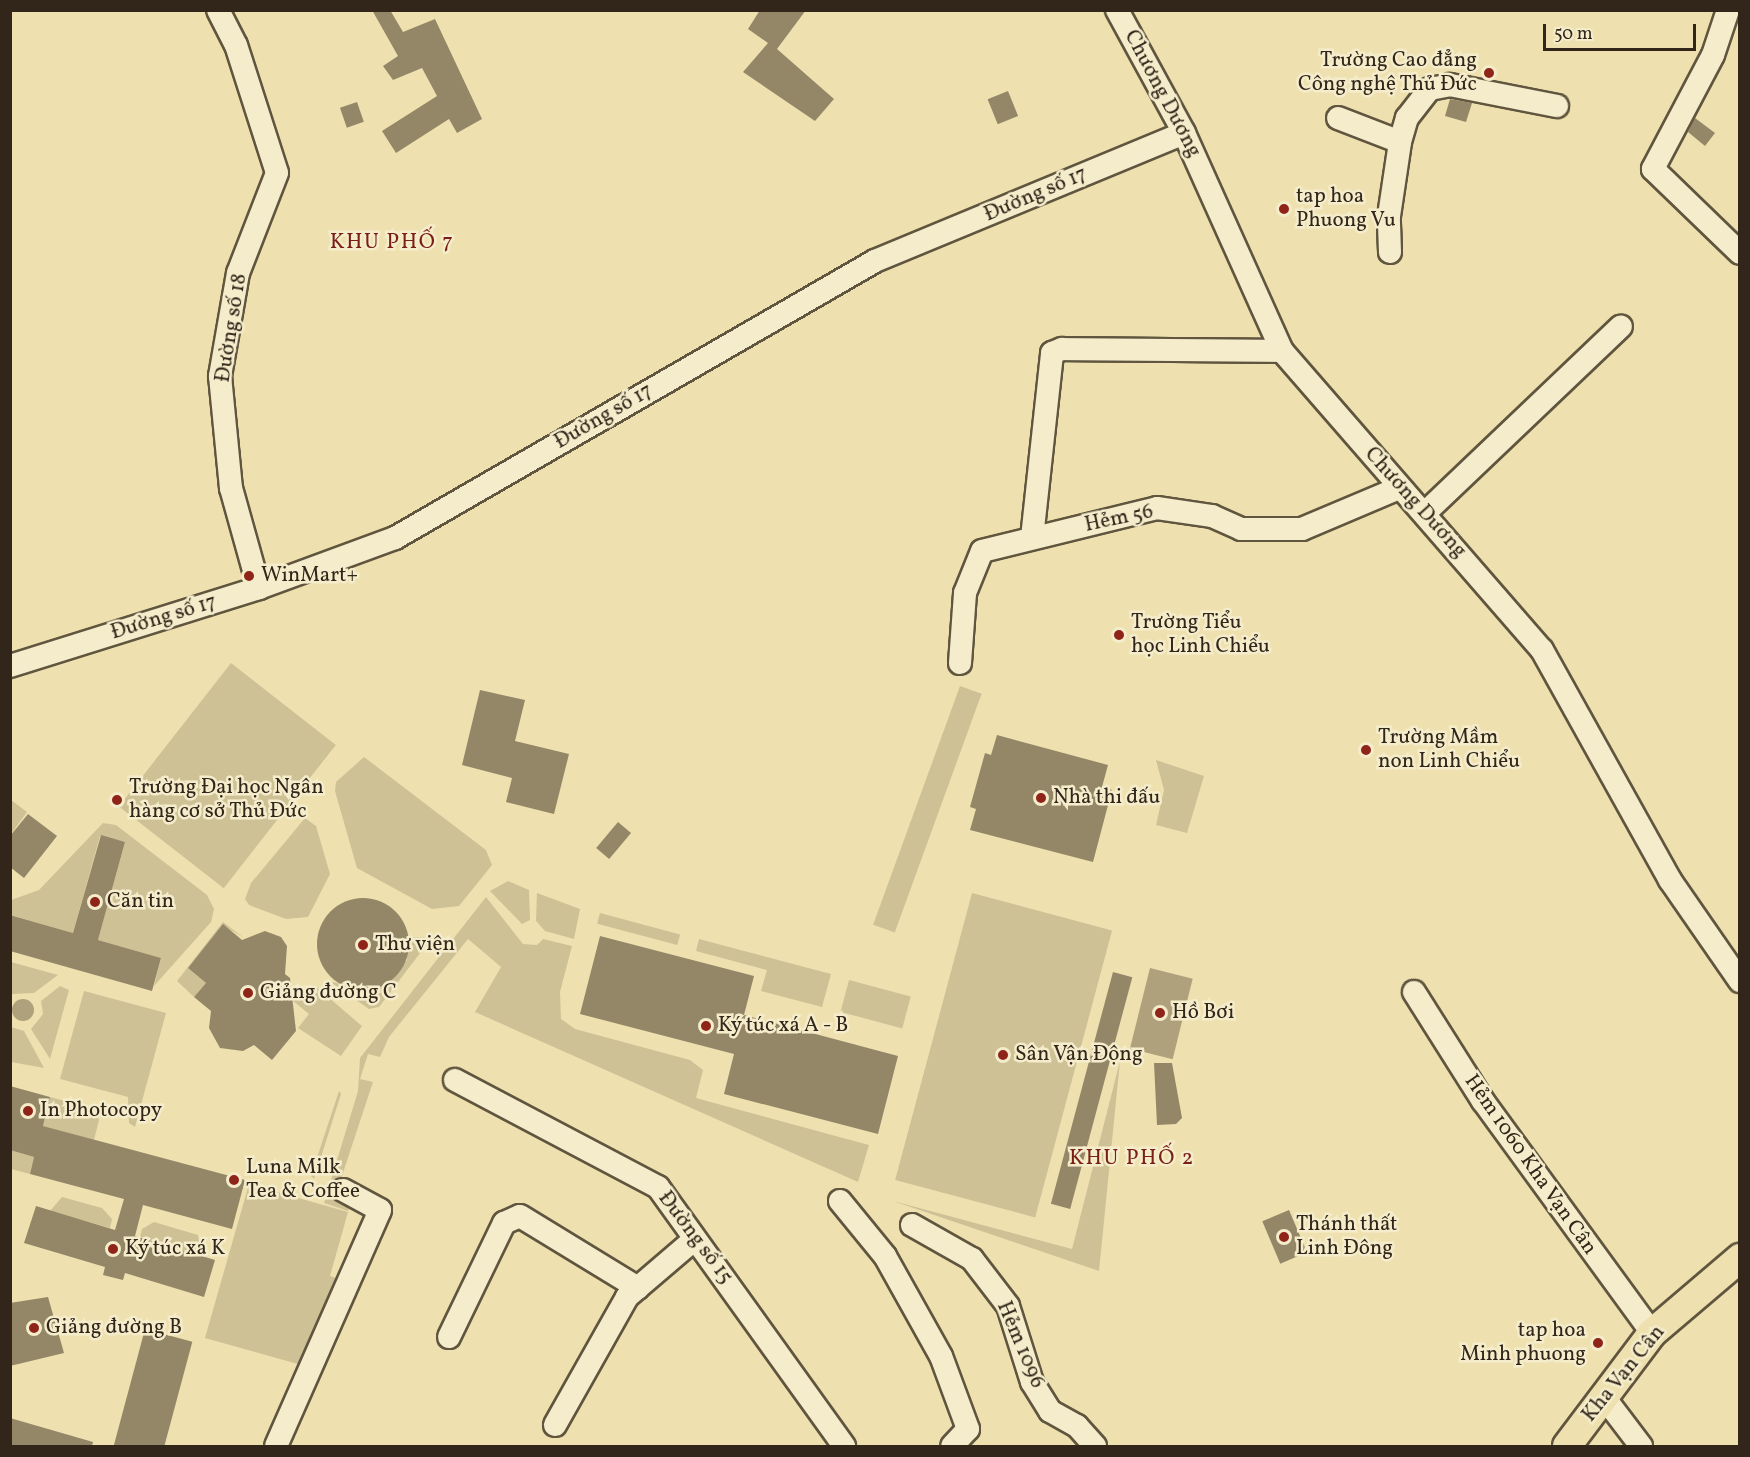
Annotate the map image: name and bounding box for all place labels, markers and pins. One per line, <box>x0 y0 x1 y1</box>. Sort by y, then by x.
place label: Trường Cao đẳng Công nghệ Thủ Đức <box>1297 48 1477 98</box>
marker: Trường Cao đẳng Công nghệ Thủ Đức <box>1482 66 1496 80</box>
place label: tap hoa Phuong Vu <box>1296 184 1396 234</box>
marker: tap hoa Phuong Vu <box>1277 202 1291 216</box>
place label: WinMart+ <box>261 563 358 589</box>
marker: WinMart+ <box>242 569 256 583</box>
place label: Trường Tiểu học Linh Chiểu <box>1131 610 1270 660</box>
marker: Trường Tiểu học Linh Chiểu <box>1112 628 1126 642</box>
place label: Trường Mầm non Linh Chiểu <box>1378 725 1520 775</box>
marker: Trường Mầm non Linh Chiểu <box>1359 743 1373 757</box>
place label: Trường Đại học Ngân hàng cơ sở Thủ Đức <box>129 775 324 825</box>
place label: Nhà thi đấu <box>1053 785 1160 811</box>
marker: Nhà thi đấu <box>1034 791 1048 805</box>
marker: Trường Đại học Ngân hàng cơ sở Thủ Đức <box>110 793 124 807</box>
place label: Căn tin <box>107 889 174 915</box>
marker: Căn tin <box>88 895 102 909</box>
place label: Thư viện <box>375 932 456 958</box>
marker: Thư viện <box>356 938 370 952</box>
place label: Giảng đường C <box>260 980 397 1006</box>
marker: Giảng đường C <box>241 986 255 1000</box>
place label: Hồ Bơi <box>1172 1000 1234 1026</box>
marker: Hồ Bơi <box>1153 1006 1167 1020</box>
place label: Ký túc xá A - B <box>718 1013 850 1039</box>
marker: Ký túc xá A - B <box>699 1019 713 1033</box>
place label: Sân Vận Động <box>1015 1042 1143 1068</box>
marker: Sân Vận Động <box>996 1048 1010 1062</box>
place label: In Photocopy <box>40 1098 162 1124</box>
marker: In Photocopy <box>21 1104 35 1118</box>
place label: Luna Milk Tea & Coffee <box>246 1155 360 1205</box>
marker: Luna Milk Tea & Coffee <box>227 1173 241 1187</box>
place label: Thánh thất Linh Đông <box>1296 1212 1397 1262</box>
marker: Thánh thất Linh Đông <box>1277 1230 1291 1244</box>
place label: Ký túc xá K <box>125 1236 226 1262</box>
marker: Ký túc xá K <box>106 1242 120 1256</box>
place label: Giảng đường B <box>46 1315 182 1341</box>
place label: tap hoa Minh phuong <box>1460 1318 1586 1368</box>
marker: Giảng đường B <box>27 1321 41 1335</box>
marker: tap hoa Minh phuong <box>1591 1336 1605 1350</box>

